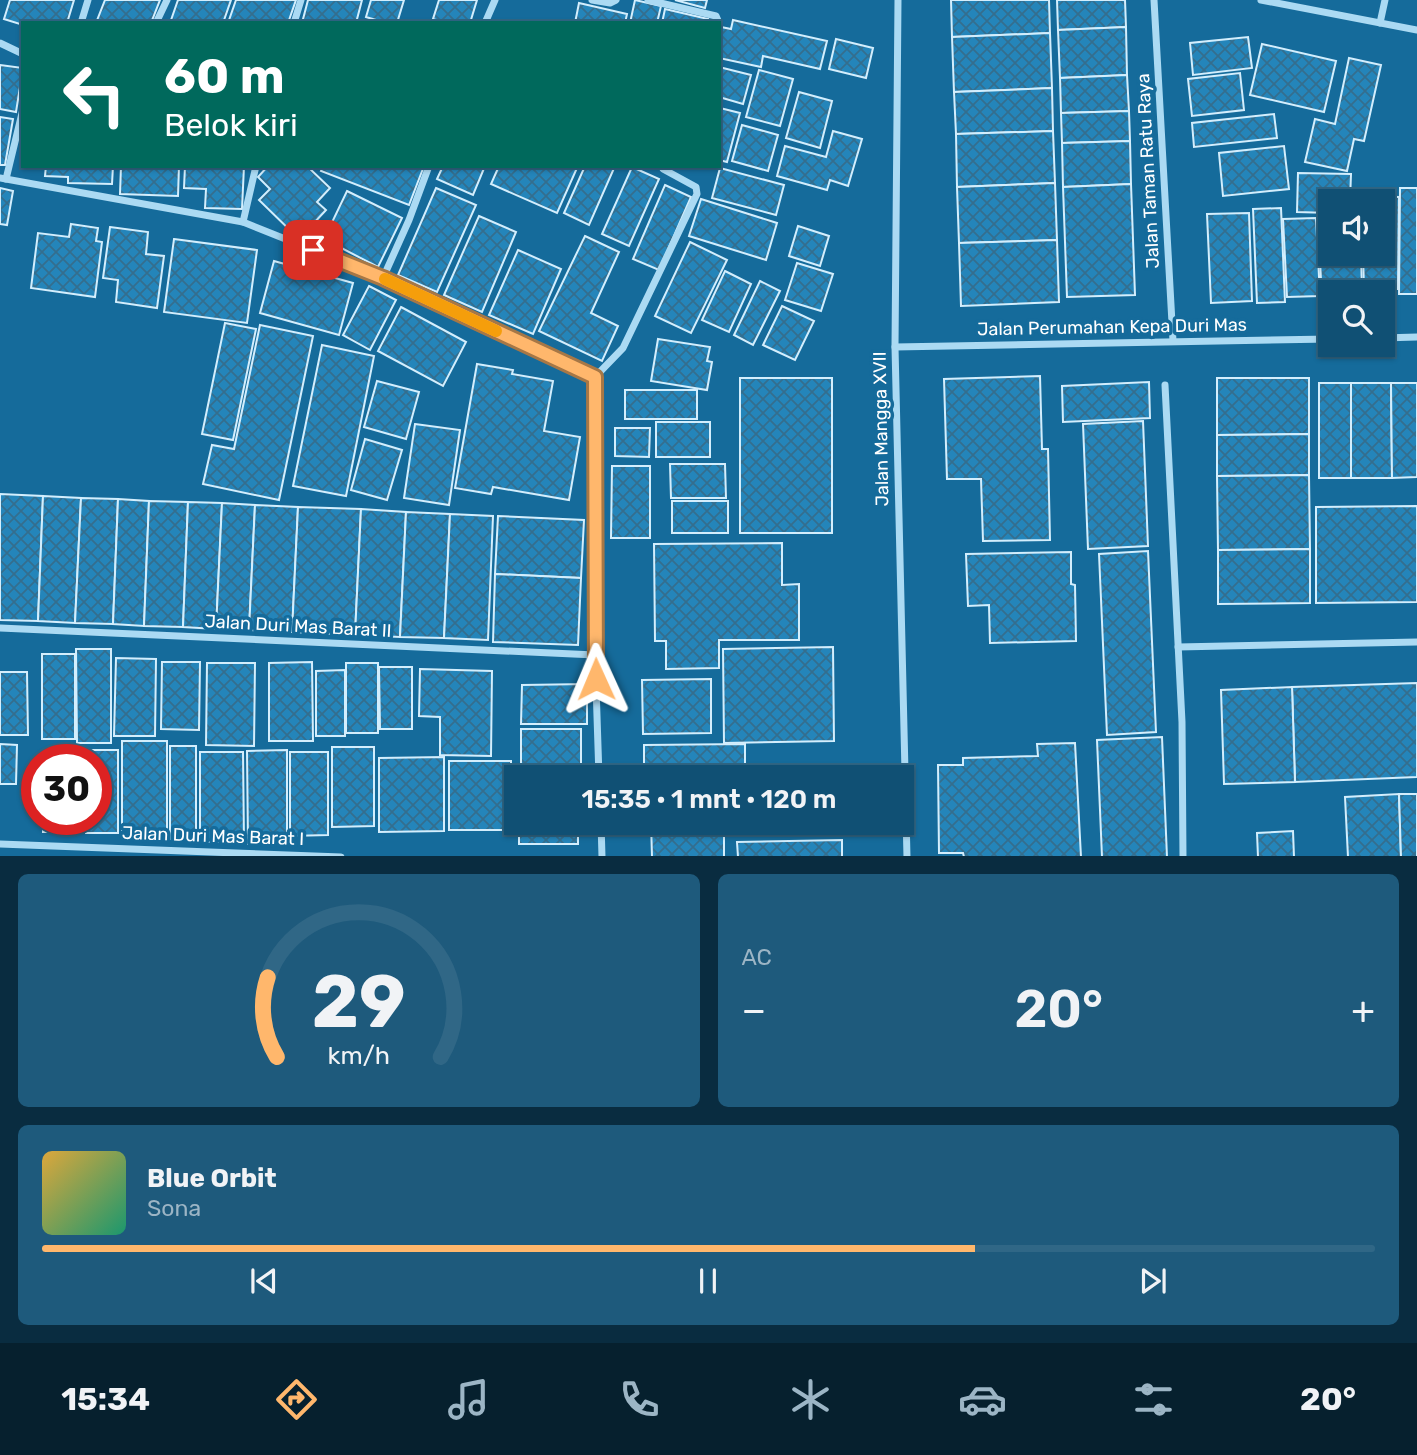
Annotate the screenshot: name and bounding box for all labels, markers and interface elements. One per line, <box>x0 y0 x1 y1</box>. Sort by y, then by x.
text: 60 m <box>164 47 285 105</box>
icon: left <box>49 49 140 140</box>
street label: Jalan Taman Ratu Raya <box>1132 73 1164 269</box>
text: Belok kiri <box>164 106 298 144</box>
map controls <box>1318 189 1395 357</box>
button: sound <box>1318 189 1395 266</box>
pin <box>283 220 343 280</box>
icon: arrive <box>294 231 332 269</box>
button: search <box>1318 280 1395 357</box>
street label: Jalan Perumahan Kepa Duri Mas <box>977 314 1247 340</box>
street label: Jalan Mangga XVII <box>869 351 893 507</box>
street label: Jalan Duri Mas Barat II <box>204 610 392 642</box>
position arrow <box>559 642 633 716</box>
speed limit sign: 30 <box>21 744 112 835</box>
text: 15:35 · 1 mnt · 120 m <box>581 784 837 815</box>
street label: Jalan Duri Mas Barat I <box>121 822 305 850</box>
text: AC <box>742 943 772 971</box>
text: 29 <box>312 959 406 1045</box>
text: 20° <box>1014 978 1103 1040</box>
text: − <box>742 987 766 1033</box>
text: + <box>1351 987 1375 1033</box>
text: km/h <box>328 1040 390 1069</box>
text: Blue Orbit <box>147 1163 277 1194</box>
text: Sona <box>147 1194 201 1222</box>
icon: previous <box>245 1262 283 1300</box>
icon: pause <box>689 1262 727 1300</box>
icon: next <box>1134 1262 1172 1300</box>
icon: directions <box>272 1375 321 1424</box>
icon: music <box>444 1375 493 1424</box>
icon: phone <box>615 1375 664 1424</box>
icon: climate <box>786 1375 835 1424</box>
icon: car <box>958 1375 1007 1424</box>
icon: filters <box>1129 1375 1178 1424</box>
text: 15:34 <box>61 1380 150 1418</box>
text: 20° <box>1300 1380 1356 1418</box>

